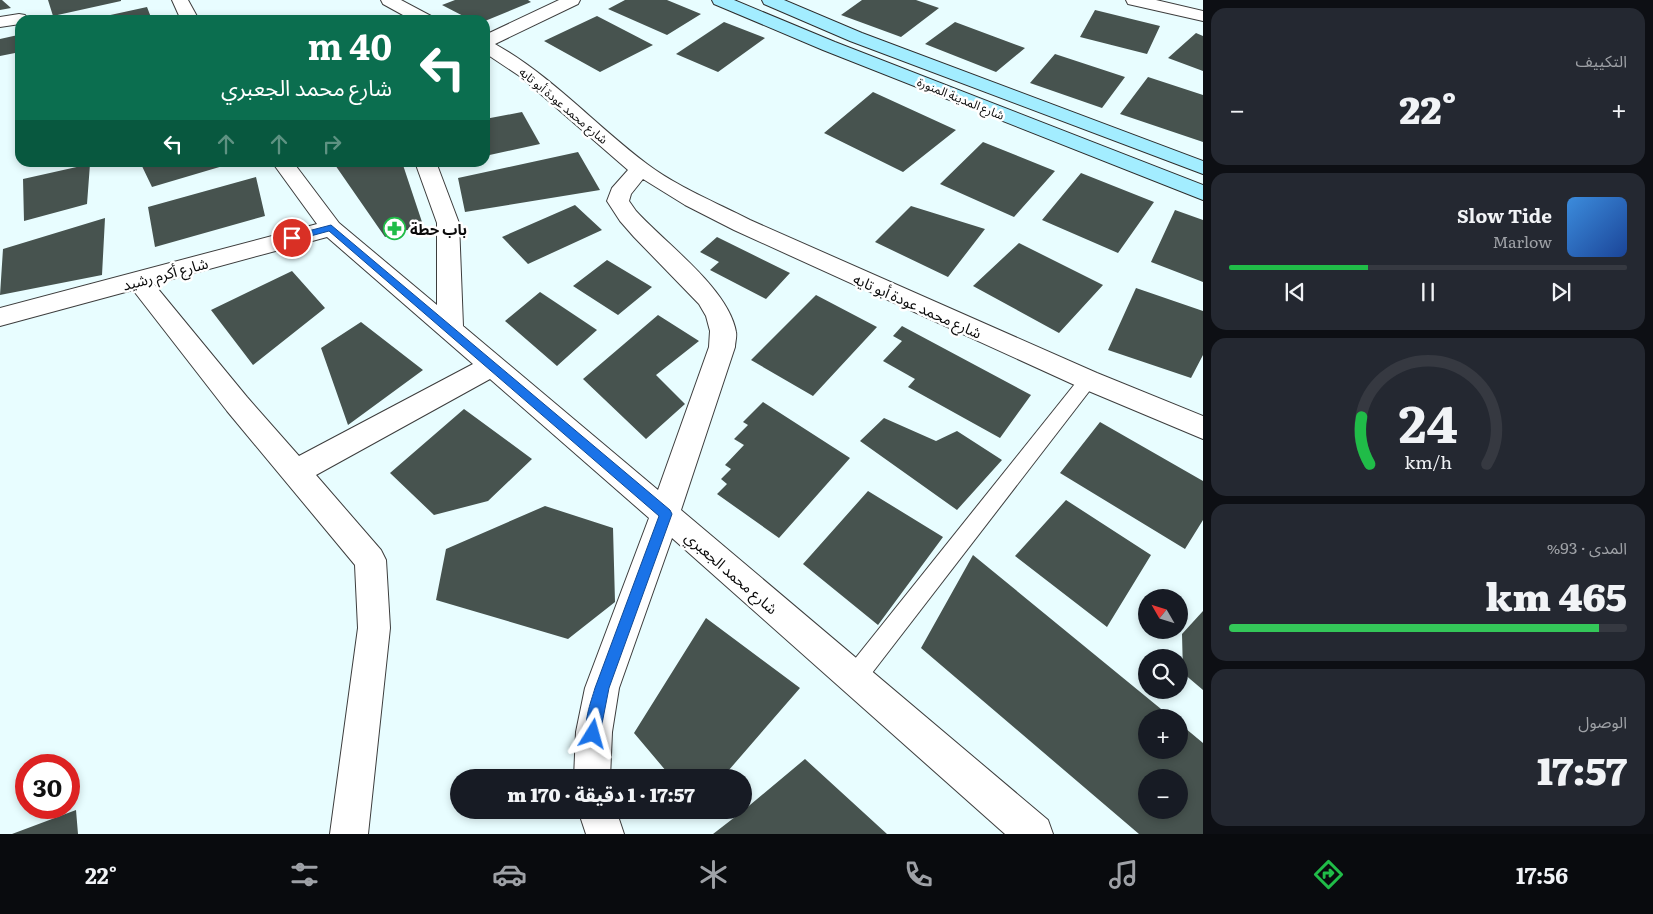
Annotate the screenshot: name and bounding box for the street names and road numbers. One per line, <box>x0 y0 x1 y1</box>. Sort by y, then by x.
street label: شارع محمد عودة أبو تايه <box>515 63 612 148</box>
street label: شارع المدينة المنورة <box>914 72 1007 125</box>
street label: شارع أكرم رشيد <box>120 250 211 297</box>
street label: شارع محمد عودة أبو تايه <box>849 266 986 346</box>
street label: شارع محمد الجعبري <box>679 525 784 621</box>

